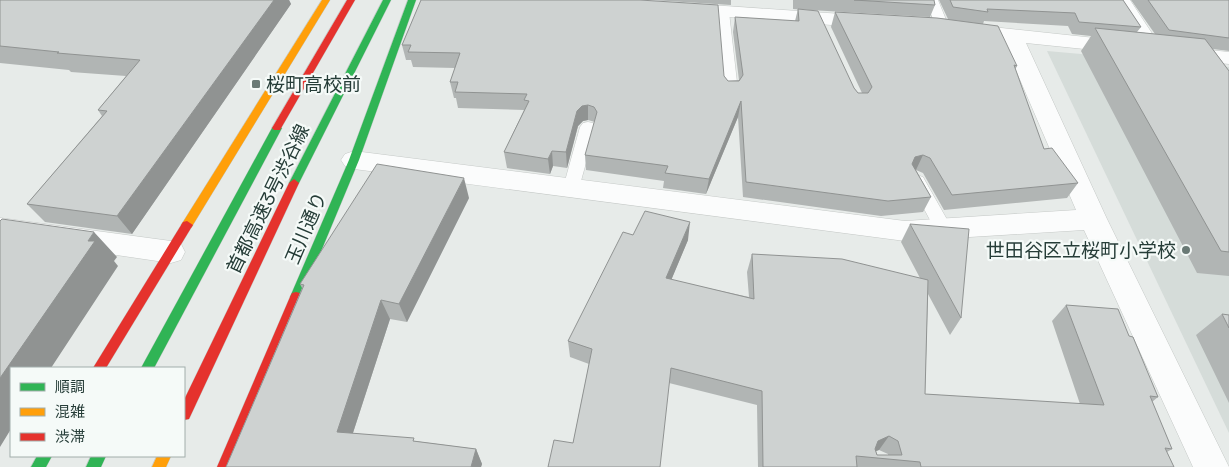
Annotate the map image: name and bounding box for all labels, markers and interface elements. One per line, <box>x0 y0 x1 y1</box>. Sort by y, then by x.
place label: 桜町高校前 <box>266 72 361 97</box>
marker: 桜町高校前 <box>250 78 262 90</box>
street label: 首都高速3号渋谷線 <box>221 120 315 278</box>
street label: 玉川通り <box>280 188 332 268</box>
place label: 世田谷区立桜町小学校 <box>986 238 1176 263</box>
marker: 世田谷区立桜町小学校 <box>1180 244 1192 256</box>
legend <box>10 367 185 457</box>
text: 順調 <box>55 377 85 396</box>
text: 混雑 <box>55 402 85 421</box>
text: 渋滞 <box>55 427 85 446</box>

